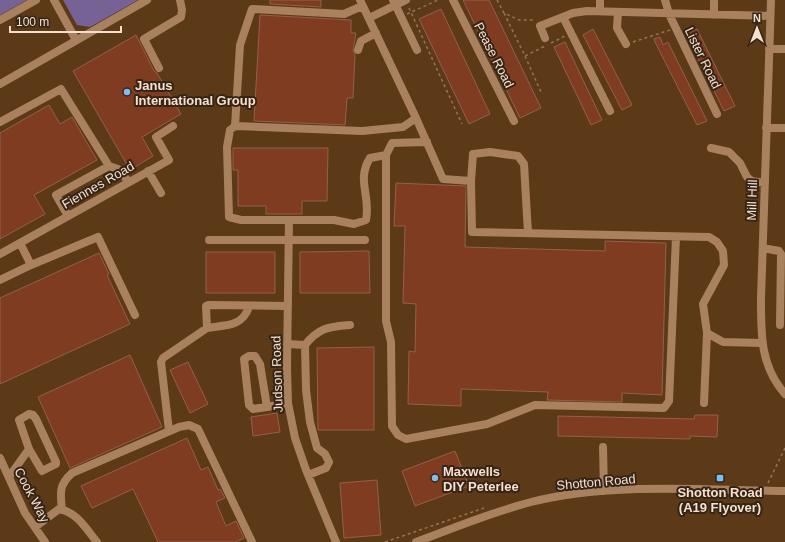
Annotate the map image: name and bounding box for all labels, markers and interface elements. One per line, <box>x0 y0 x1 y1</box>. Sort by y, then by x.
scale bar <box>10 8 121 34</box>
north arrow <box>737 8 777 48</box>
text: N <box>753 12 761 24</box>
text: 100 m <box>16 15 49 29</box>
street label: Pease Road <box>471 20 517 90</box>
street label: Lister Road <box>682 25 724 91</box>
place label: Janus International Group <box>135 78 256 108</box>
marker: Janus International Group <box>122 87 132 97</box>
street label: Fiennes Road <box>59 158 137 212</box>
street label: Mill Hill <box>744 179 760 221</box>
street label: Judson Road <box>268 335 286 413</box>
place label: Maxwells DIY Peterlee <box>443 464 519 494</box>
street label: Cook Way <box>11 465 53 525</box>
street label: Shotton Road <box>556 471 636 493</box>
marker: Maxwells DIY Peterlee <box>430 473 440 483</box>
marker: Shotton Road (A19 Flyover) <box>715 473 725 483</box>
place label: Shotton Road (A19 Flyover) <box>677 485 763 515</box>

